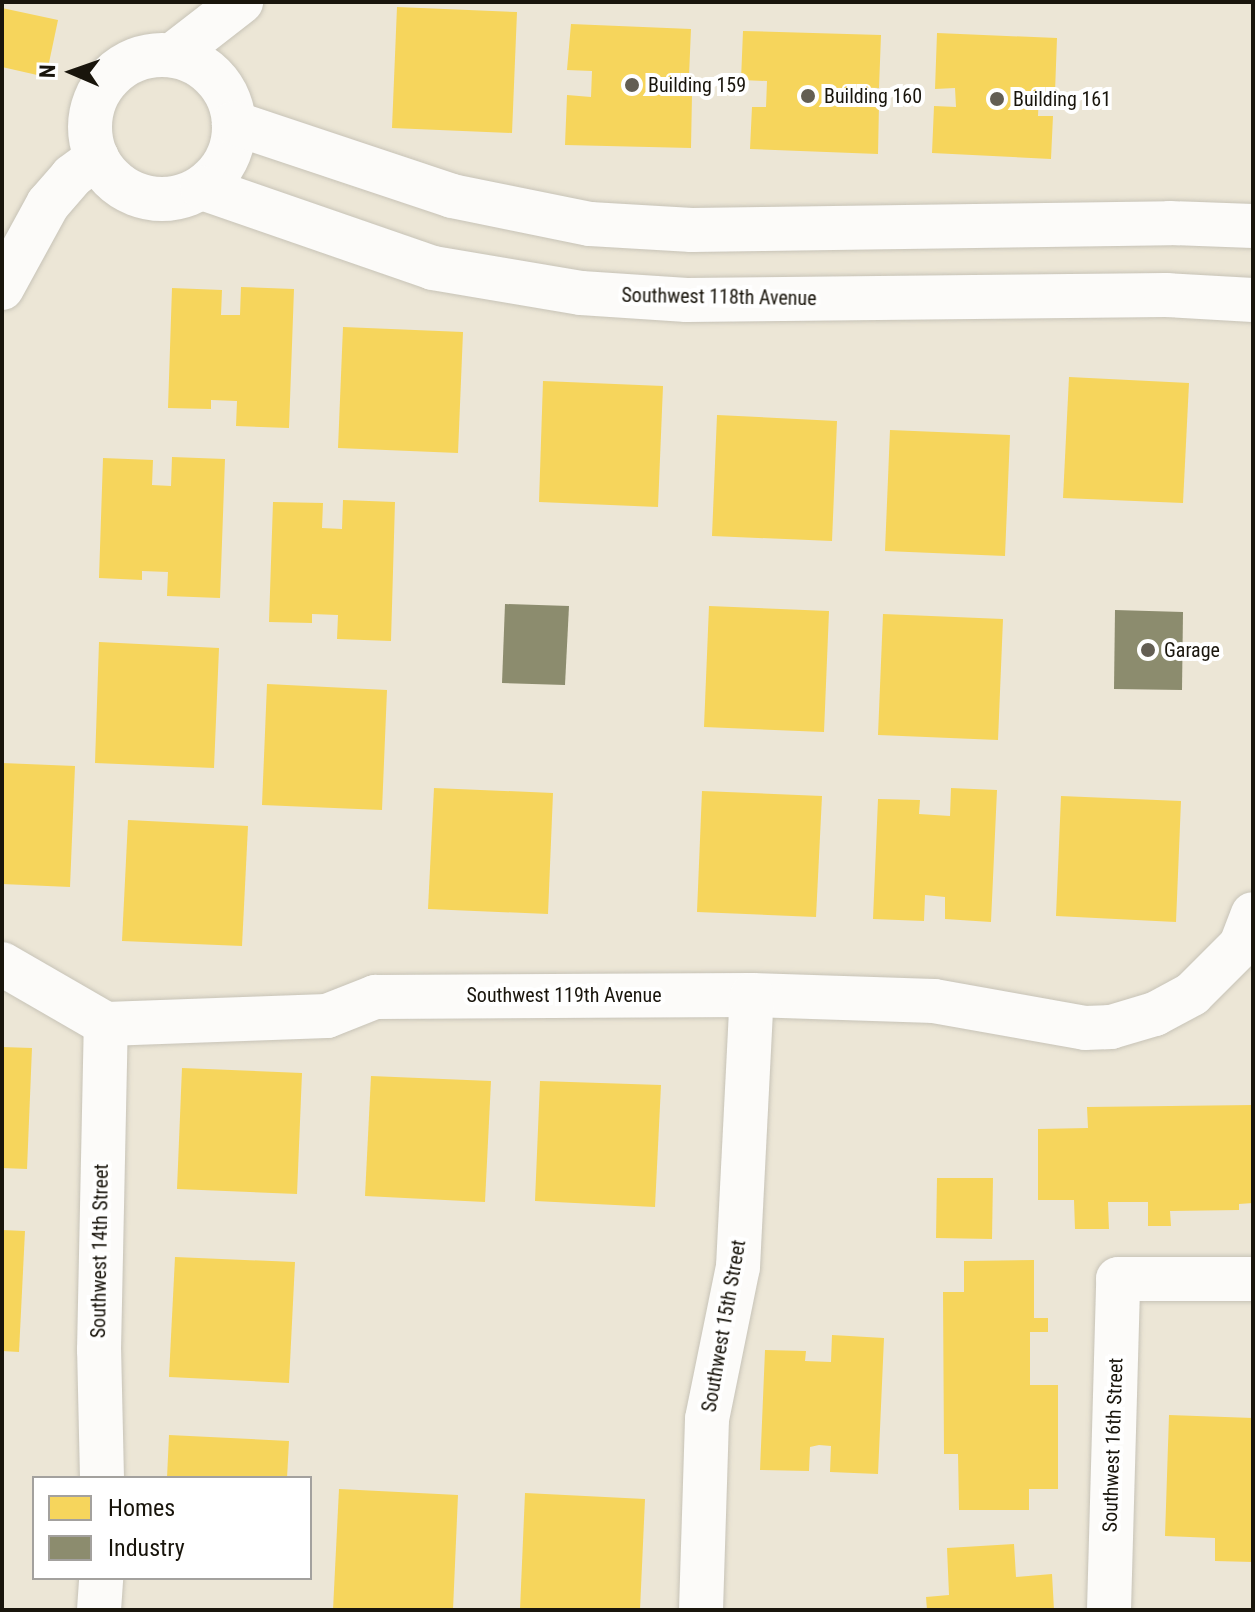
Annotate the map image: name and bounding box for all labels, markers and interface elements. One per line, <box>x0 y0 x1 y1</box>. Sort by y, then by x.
north arrow <box>32 32 112 112</box>
text: N <box>35 64 60 78</box>
place label: Building 159 <box>648 73 746 97</box>
marker: Building 159 <box>623 76 641 94</box>
place label: Building 160 <box>824 84 922 108</box>
marker: Building 160 <box>799 87 817 105</box>
place label: Building 161 <box>1013 87 1111 111</box>
marker: Building 161 <box>988 90 1006 108</box>
street label: Southwest 118th Avenue <box>621 283 817 311</box>
place label: Garage <box>1164 638 1220 662</box>
marker: Garage <box>1139 641 1157 659</box>
street label: Southwest 119th Avenue <box>466 983 662 1007</box>
street label: Southwest 14th Street <box>86 1164 114 1338</box>
street label: Southwest 15th Street <box>697 1238 751 1414</box>
street label: Southwest 16th Street <box>1098 1357 1128 1533</box>
legend <box>32 1476 312 1580</box>
text: Homes <box>108 1494 175 1522</box>
text: Industry <box>108 1534 185 1562</box>

